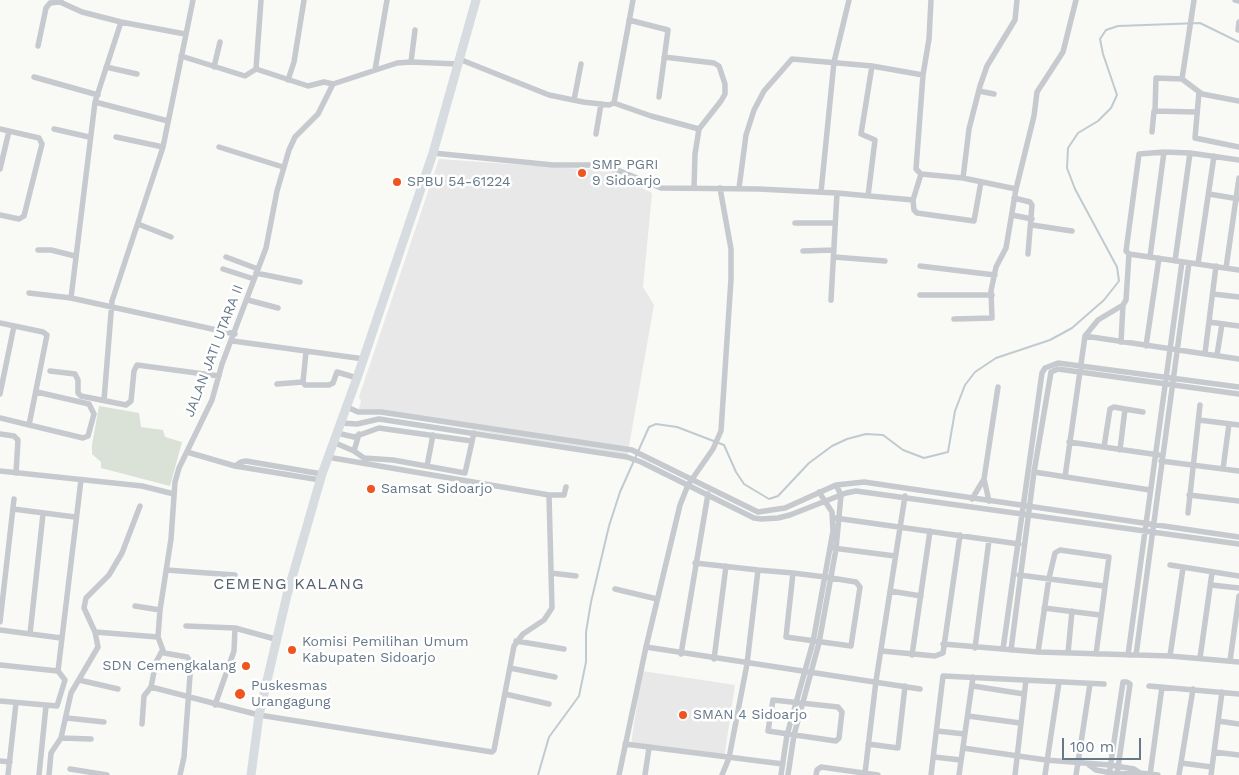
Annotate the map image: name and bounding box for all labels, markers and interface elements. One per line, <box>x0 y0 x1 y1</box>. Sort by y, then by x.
place label: SMP PGRI 9 Sidoarjo <box>592 157 661 190</box>
marker: SMP PGRI 9 Sidoarjo <box>576 167 588 179</box>
place label: SPBU 54-61224 <box>407 174 511 190</box>
marker: SPBU 54-61224 <box>391 176 403 188</box>
street label: JALAN JATI UTARA II <box>181 282 247 420</box>
place label: Samsat Sidoarjo <box>381 481 492 497</box>
marker: Samsat Sidoarjo <box>365 483 377 495</box>
district label: CEMENG KALANG <box>212 574 366 594</box>
place label: Komisi Pemilihan Umum Kabupaten Sidoarjo <box>302 634 469 666</box>
marker: Komisi Pemilihan Umum Kabupaten Sidoarjo <box>286 644 298 656</box>
place label: SDN Cemengkalang <box>103 658 236 674</box>
marker: SDN Cemengkalang <box>240 660 252 672</box>
place label: Puskesmas Urangagung <box>251 678 331 710</box>
marker: Puskesmas Urangagung <box>233 687 247 701</box>
place label: SMAN 4 Sidoarjo <box>693 707 807 723</box>
marker: SMAN 4 Sidoarjo <box>677 709 689 721</box>
scale bar <box>1064 728 1143 760</box>
text: 100 m <box>1070 738 1114 756</box>

